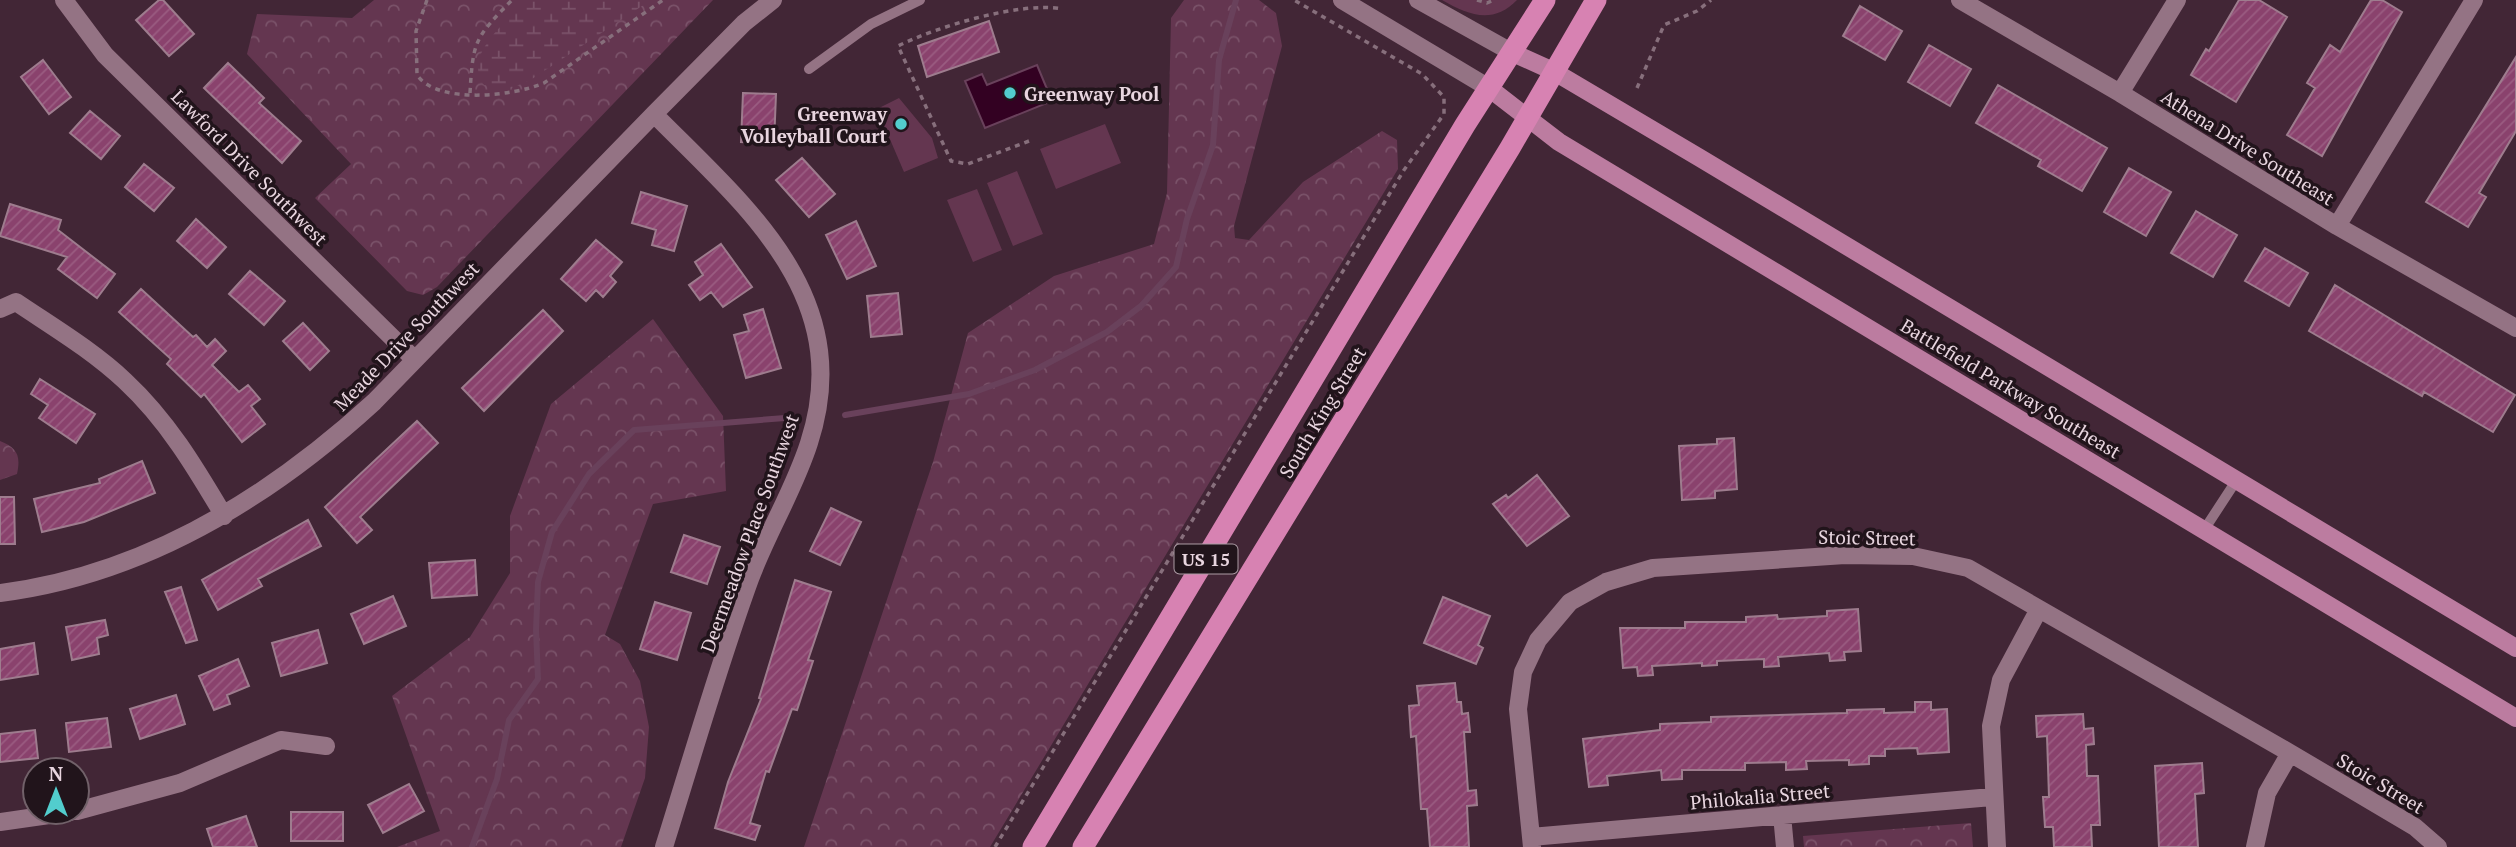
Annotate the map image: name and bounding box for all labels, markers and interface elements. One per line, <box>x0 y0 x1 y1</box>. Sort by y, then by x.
place label: Greenway Pool <box>1024 81 1159 106</box>
street label: Lawford Drive Southwest <box>167 84 333 250</box>
street label: Athena Drive Southeast <box>2157 84 2339 210</box>
marker: Greenway Pool <box>1002 85 1018 101</box>
place label: Greenway Volleyball Court <box>741 101 888 148</box>
marker: Greenway Volleyball Court <box>893 116 909 132</box>
street label: Meade Drive Southwest <box>328 256 484 416</box>
street label: Battlefield Parkway Southeast <box>1896 312 2126 464</box>
street label: South King Street <box>1273 342 1371 482</box>
street label: Deermeadow Place Southwest <box>694 410 804 656</box>
street label: Stoic Street <box>1818 524 1916 550</box>
road number: US 15 <box>1174 544 1238 574</box>
street label: Stoic Street <box>2333 747 2429 819</box>
north arrow <box>21 756 91 826</box>
text: N <box>49 761 64 786</box>
street label: Philokalia Street <box>1689 777 1831 815</box>

